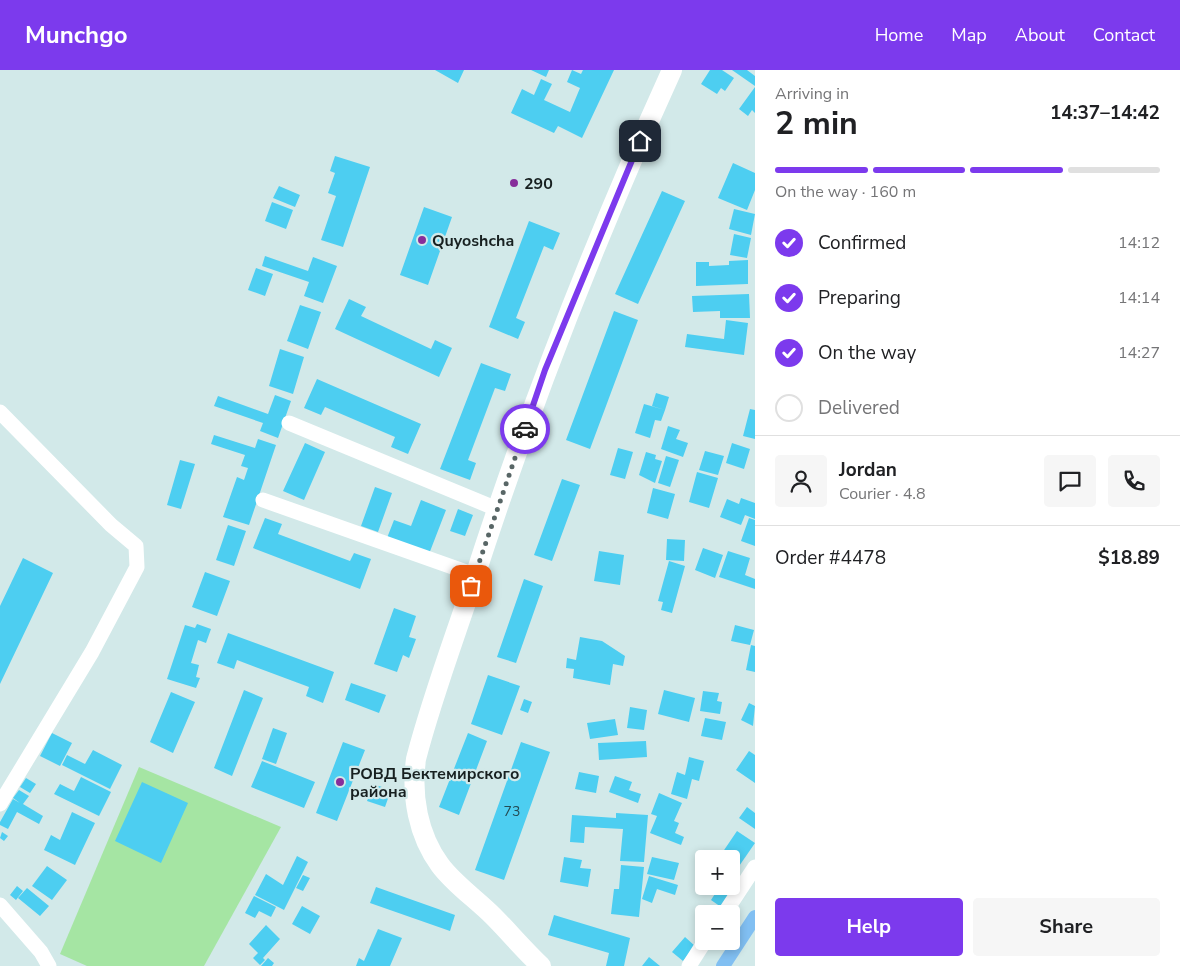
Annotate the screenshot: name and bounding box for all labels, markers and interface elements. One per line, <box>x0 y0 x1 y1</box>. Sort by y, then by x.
text: Munchgo <box>25 19 127 51</box>
text: Home <box>875 23 923 47</box>
text: Map <box>951 23 987 47</box>
text: About <box>1015 23 1065 47</box>
text: Contact <box>1093 23 1155 47</box>
text: Arriving in <box>775 83 849 105</box>
text: 14:37–14:42 <box>1050 100 1160 126</box>
text: 2 min <box>775 102 858 145</box>
pin <box>619 120 661 162</box>
icon: home <box>626 127 654 155</box>
place label: 290 <box>524 173 553 195</box>
marker: 290 <box>508 177 520 189</box>
text: On the way · 160 m <box>775 181 916 203</box>
icon: check <box>775 229 803 257</box>
place label: Quyoshcha <box>432 230 514 252</box>
text: Confirmed <box>818 230 906 256</box>
text: 14:12 <box>1118 232 1160 254</box>
marker: Quyoshcha <box>416 234 428 246</box>
icon: check <box>775 284 803 312</box>
text: Preparing <box>818 285 901 311</box>
text: 14:14 <box>1118 287 1160 309</box>
icon: check <box>775 339 803 367</box>
text: On the way <box>818 340 916 366</box>
text: 14:27 <box>1118 342 1160 364</box>
text: Delivered <box>818 395 900 421</box>
courier <box>500 404 550 454</box>
icon: car <box>511 415 539 443</box>
button: person <box>775 455 827 507</box>
button: chat <box>1044 455 1096 507</box>
button: phone <box>1108 455 1160 507</box>
text: Jordan <box>839 457 897 483</box>
text: Courier · 4.8 <box>839 483 925 505</box>
text: Order #4478 <box>775 545 886 571</box>
text: $18.89 <box>1098 545 1160 571</box>
pin <box>450 565 492 607</box>
icon: bag <box>457 572 485 600</box>
place label: РОВД Бектемирского района <box>350 763 519 803</box>
marker: РОВД Бектемирского района <box>334 776 346 788</box>
house number: 73 <box>504 802 520 821</box>
map controls <box>695 850 740 950</box>
button: + <box>695 850 740 895</box>
button: Help <box>775 898 963 956</box>
button: Share <box>973 898 1160 956</box>
button: − <box>695 905 740 950</box>

